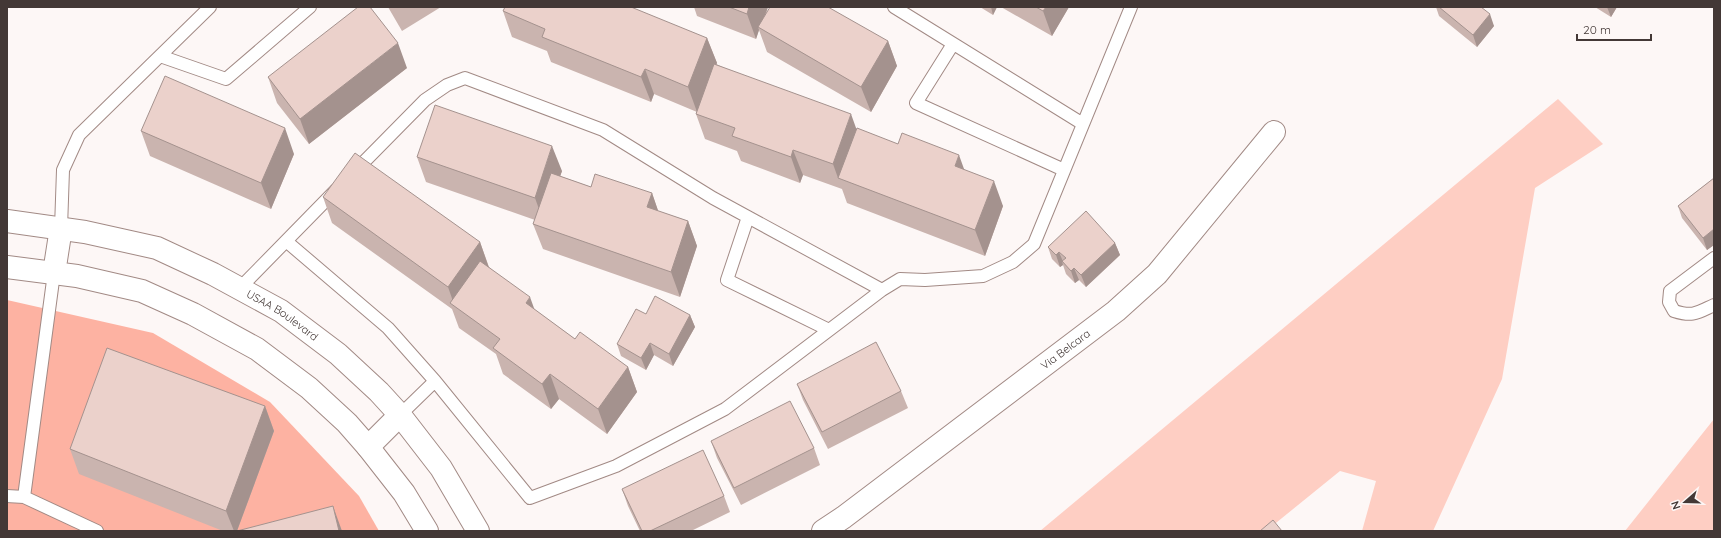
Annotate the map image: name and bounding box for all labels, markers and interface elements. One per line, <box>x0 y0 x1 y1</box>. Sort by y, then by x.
scale bar <box>1577 16 1651 42</box>
text: 20 m <box>1583 22 1611 37</box>
street label: USAA Boulevard <box>244 287 321 344</box>
street label: Via Belcara <box>1038 326 1093 372</box>
north arrow <box>1665 482 1705 522</box>
text: N <box>1668 499 1684 512</box>

